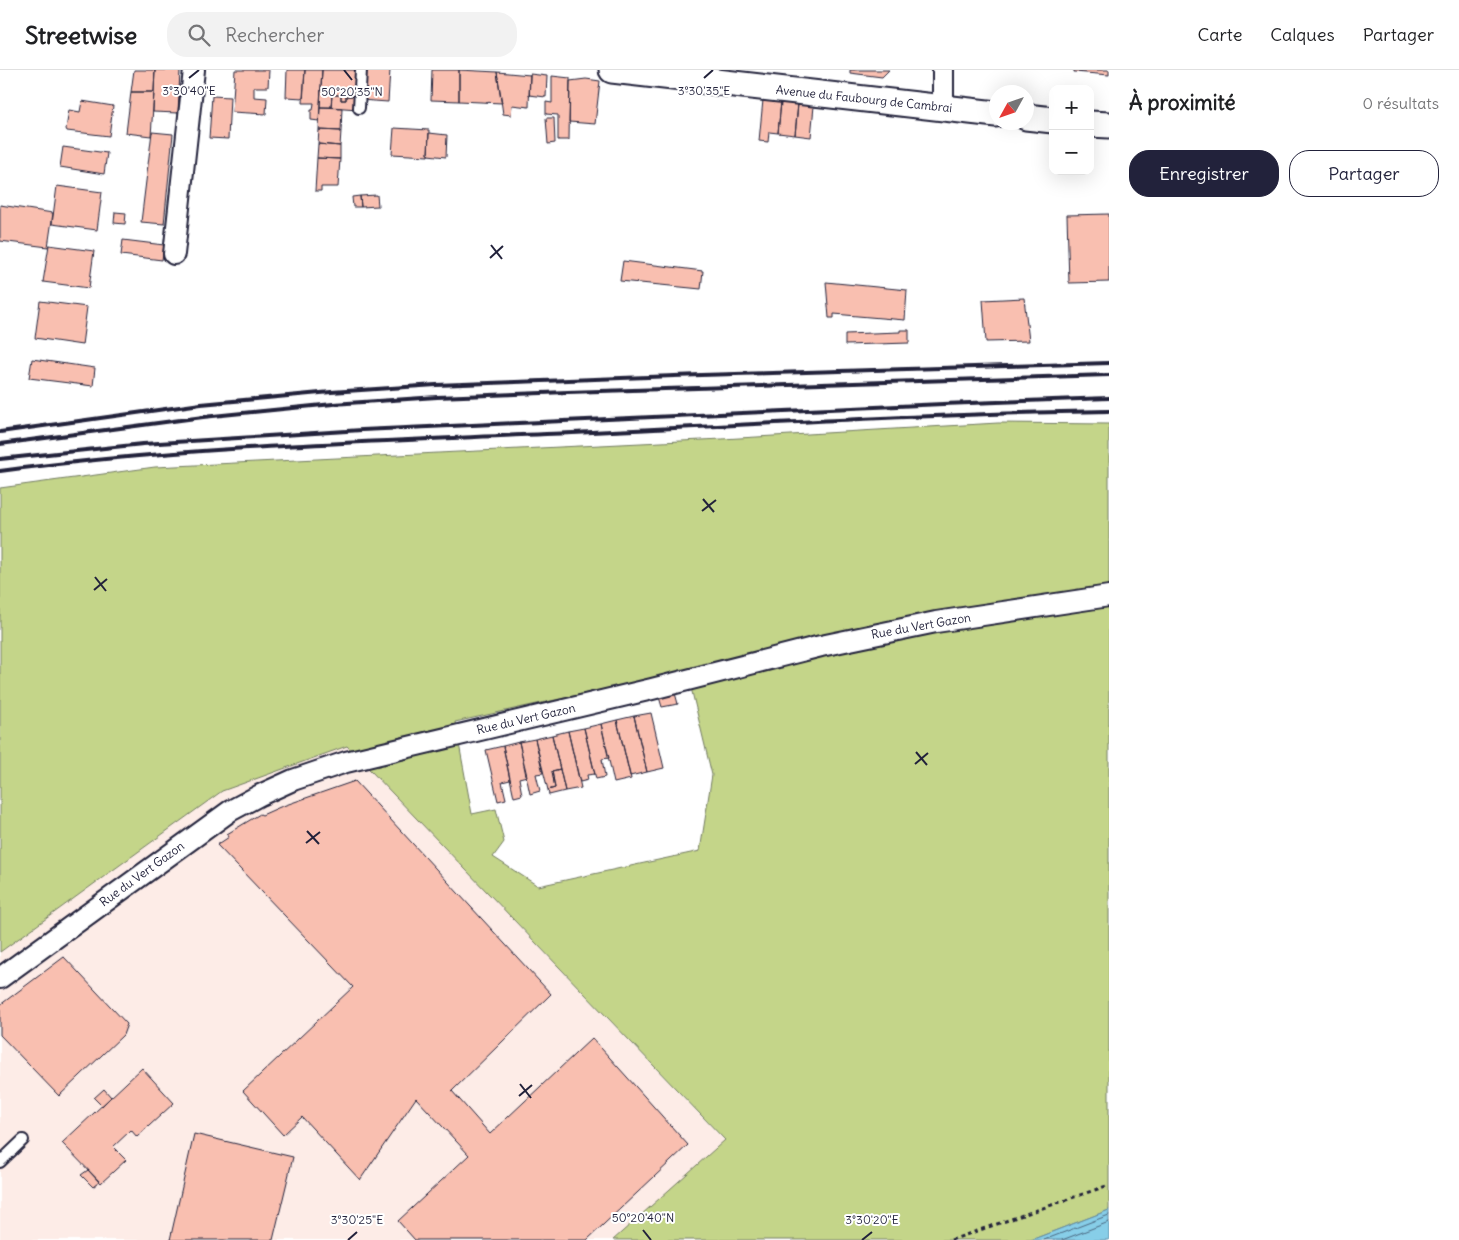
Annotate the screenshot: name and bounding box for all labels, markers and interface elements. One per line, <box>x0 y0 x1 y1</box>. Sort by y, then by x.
search box <box>167 12 517 57</box>
text: Streetwise <box>25 20 137 50</box>
icon: search <box>185 21 213 49</box>
text: Rechercher <box>225 23 324 47</box>
text: Carte <box>1197 23 1242 46</box>
text: Calques <box>1270 23 1335 46</box>
text: Partager <box>1363 23 1434 46</box>
street label: Avenue du Faubourg de Cambrai <box>775 82 953 115</box>
text: 3°30'40"E <box>162 83 216 98</box>
text: 3°30'35"E <box>678 83 730 98</box>
text: 50°20'35"N <box>321 84 383 99</box>
north arrow <box>989 85 1034 130</box>
map controls <box>1049 85 1094 175</box>
button: + <box>1049 85 1094 130</box>
text: À proximité <box>1129 89 1236 116</box>
text: 0 résultats <box>1363 93 1439 113</box>
button: − <box>1049 130 1094 175</box>
button: Enregistrer <box>1129 150 1279 197</box>
button: Partager <box>1289 150 1439 197</box>
street label: Rue du Vert Gazon <box>870 609 972 642</box>
street label: Rue du Vert Gazon <box>475 700 577 737</box>
street label: Rue du Vert Gazon <box>96 838 187 909</box>
text: 50°20'40"N <box>612 1210 674 1225</box>
text: 3°30'25"E <box>331 1212 383 1227</box>
text: 3°30'20"E <box>845 1212 899 1227</box>

